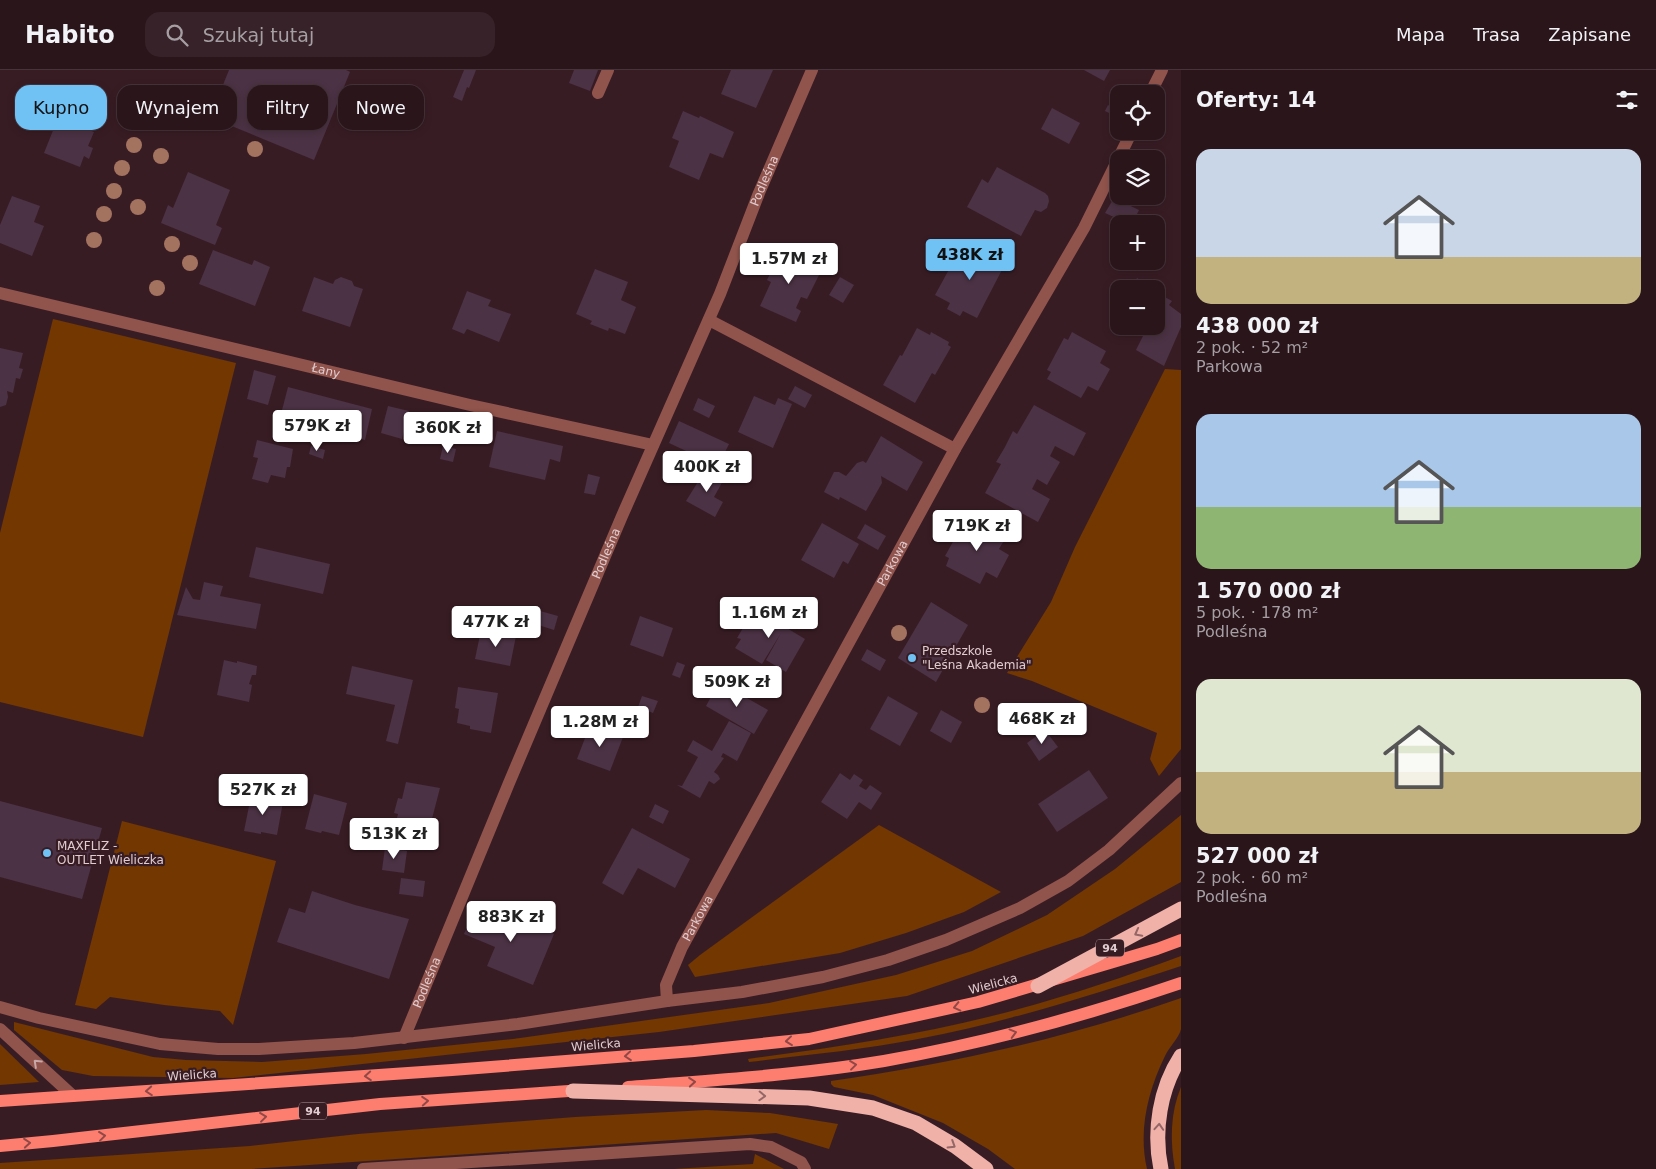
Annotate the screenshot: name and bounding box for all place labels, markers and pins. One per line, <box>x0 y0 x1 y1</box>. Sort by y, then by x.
pin: 438K zł <box>924 238 1016 281</box>
pin: 1.57M zł <box>737 242 841 285</box>
pin: 579K zł <box>271 410 363 452</box>
pin: 360K zł <box>402 412 494 454</box>
pin: 400K zł <box>661 450 753 493</box>
pin: 719K zł <box>931 510 1023 552</box>
pin: 1.16M zł <box>717 596 821 639</box>
pin: 477K zł <box>450 606 542 648</box>
place label: Przedszkole "Leśna Akademia" <box>922 644 1032 672</box>
marker: Przedszkole "Leśna Akademia" <box>906 652 918 664</box>
pin: 509K zł <box>691 666 783 708</box>
pin: 468K zł <box>996 702 1088 745</box>
pin: 1.28M zł <box>548 706 652 748</box>
pin: 527K zł <box>217 774 309 816</box>
pin: 513K zł <box>348 818 440 860</box>
place label: MAXFLIZ - OUTLET Wieliczka <box>57 839 164 867</box>
marker: MAXFLIZ - OUTLET Wieliczka <box>41 847 53 859</box>
pin: 883K zł <box>465 900 557 943</box>

